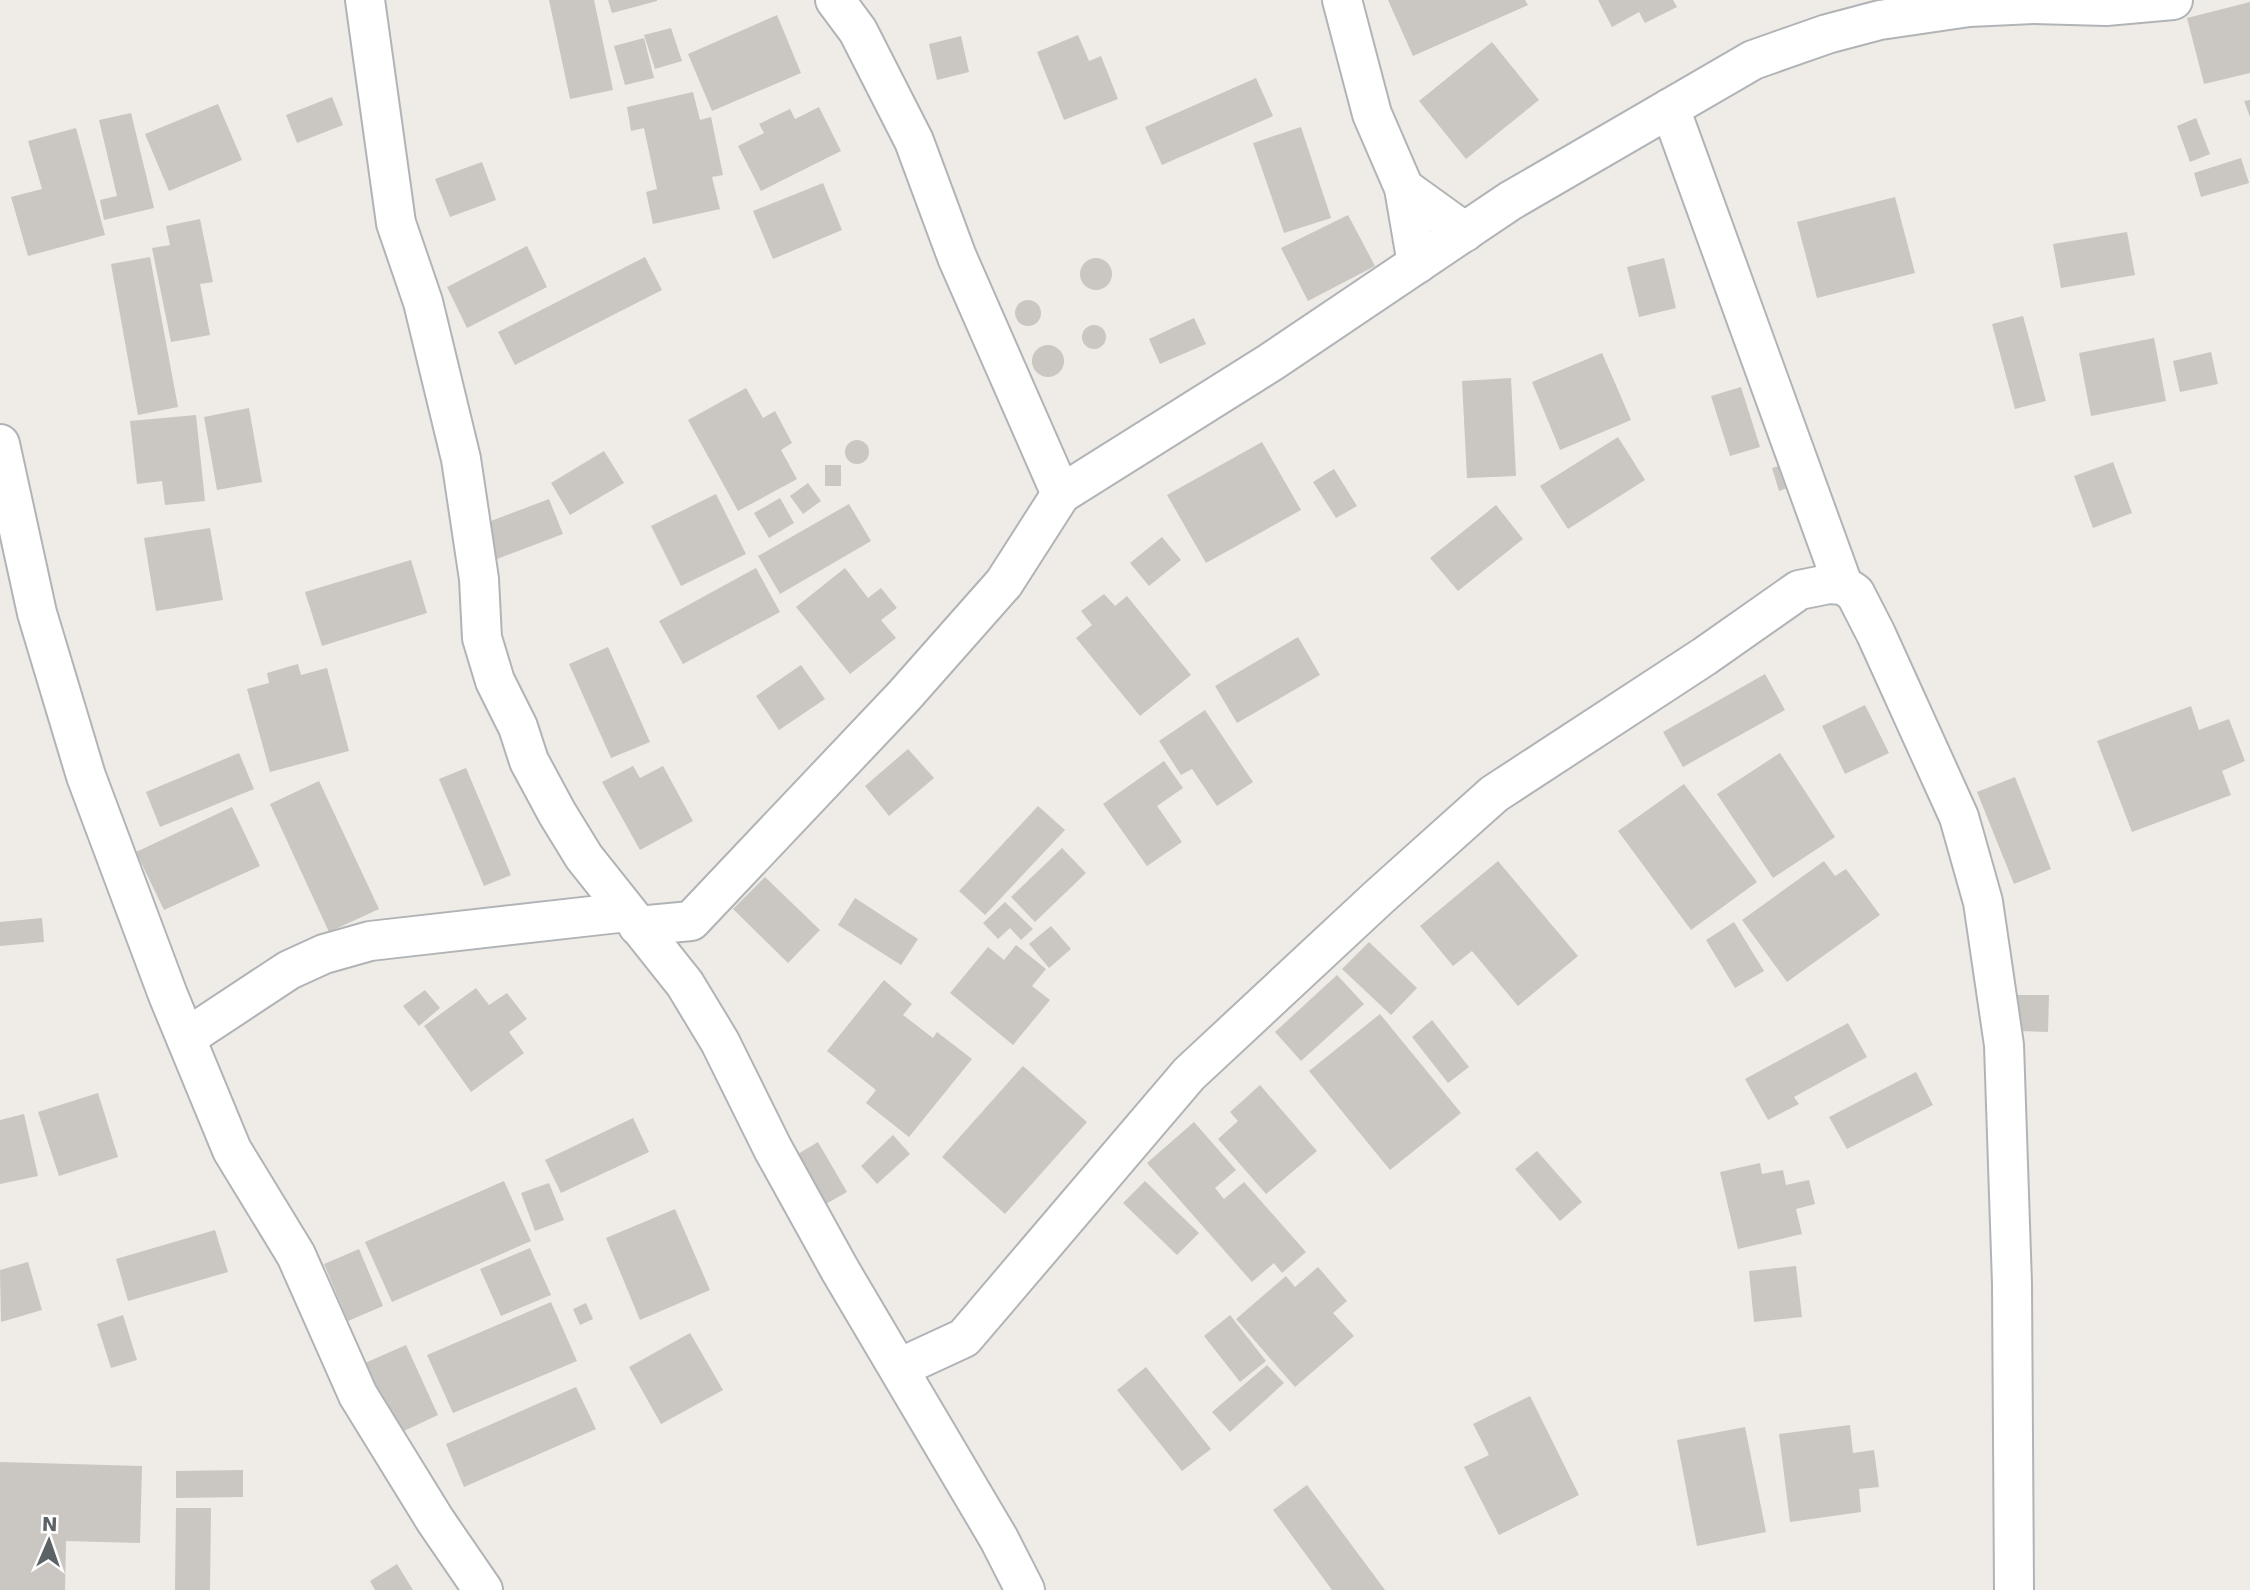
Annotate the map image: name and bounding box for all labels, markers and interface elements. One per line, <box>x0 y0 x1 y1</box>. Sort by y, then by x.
north arrow <box>14 1506 84 1576</box>
text: N <box>41 1513 58 1535</box>

